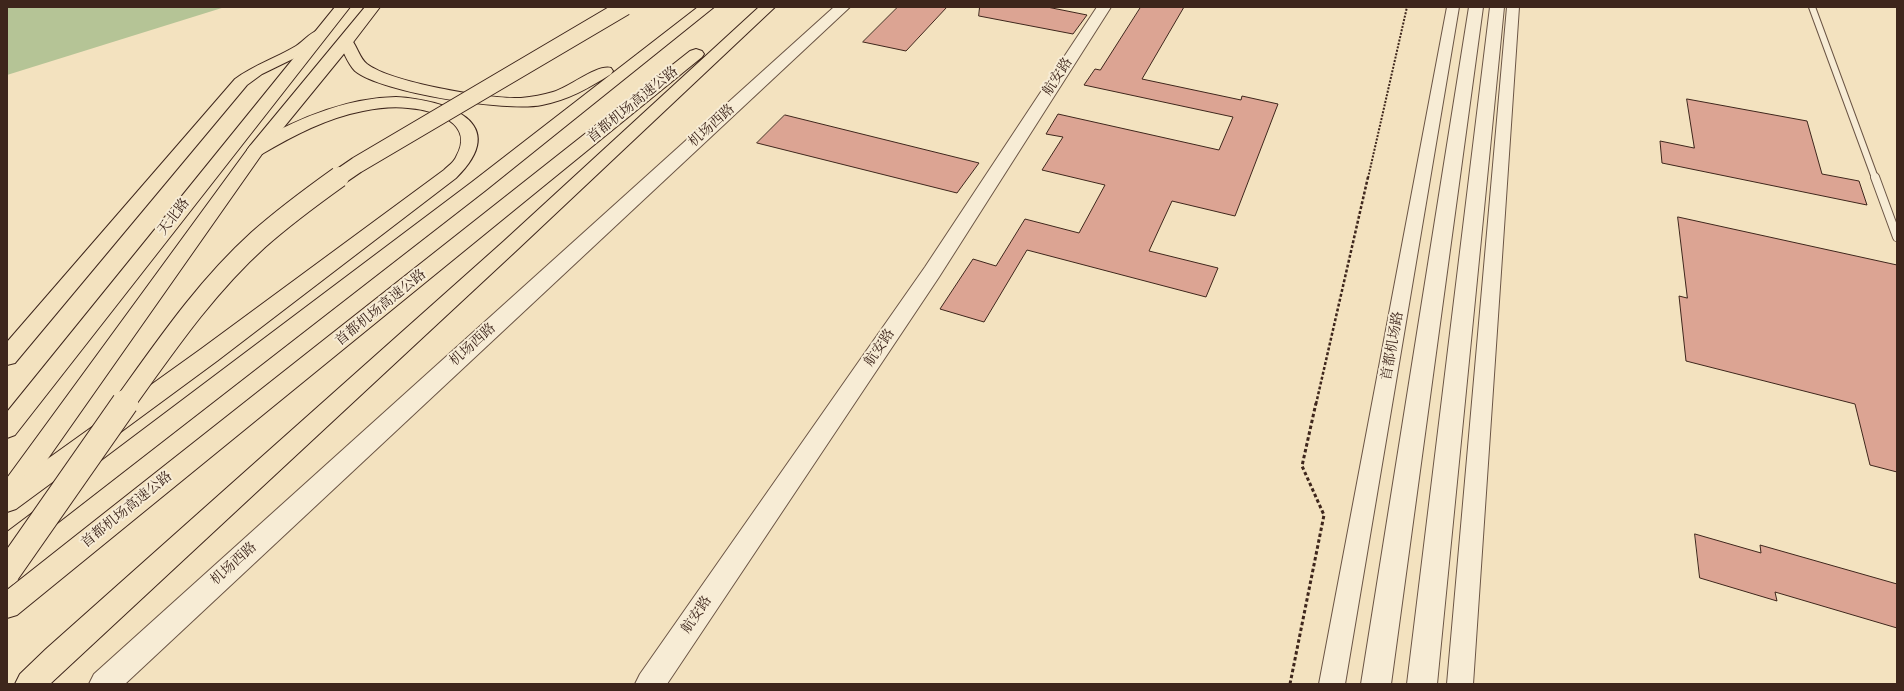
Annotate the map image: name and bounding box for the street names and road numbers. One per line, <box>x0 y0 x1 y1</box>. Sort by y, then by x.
street label: 航安路 <box>1040 55 1076 99</box>
street label: 首都机场高速公路 <box>584 63 682 147</box>
street label: 机场西路 <box>686 101 738 151</box>
street label: 天北路 <box>154 195 194 239</box>
street label: 首都机场高速公路 <box>332 266 430 350</box>
street label: 首都机场路 <box>1379 310 1407 382</box>
street label: 机场西路 <box>447 320 499 370</box>
street label: 航安路 <box>861 326 899 370</box>
street label: 首都机场高速公路 <box>78 468 176 552</box>
street label: 机场西路 <box>208 539 260 589</box>
street label: 航安路 <box>678 593 716 637</box>

